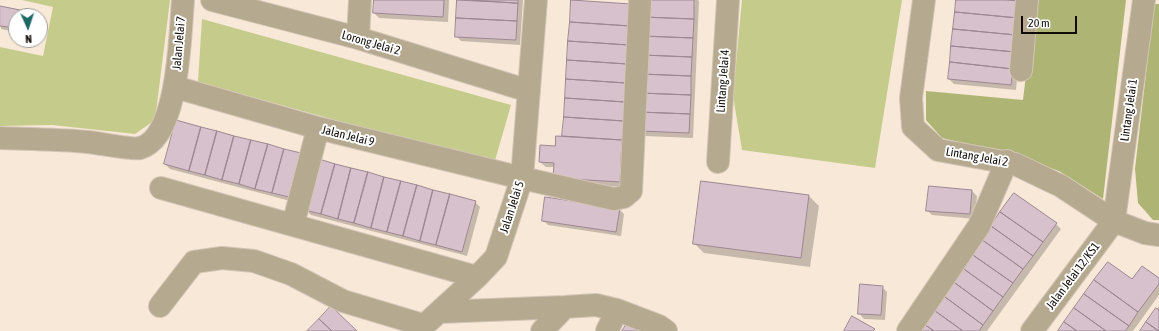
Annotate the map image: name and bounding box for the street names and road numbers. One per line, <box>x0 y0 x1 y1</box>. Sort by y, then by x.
street label: Jalan Jelai 7 <box>169 16 189 70</box>
street label: Lorong Jelai 2 <box>340 28 402 58</box>
street label: Lintang Jelai 4 <box>714 49 732 113</box>
street label: Lintang Jelai 1 <box>1117 78 1141 142</box>
street label: Jalan Jelai 9 <box>320 123 376 149</box>
street label: Lintang Jelai 2 <box>945 144 1009 170</box>
street label: Jalan Jelai 5 <box>497 179 527 235</box>
street label: Jalan Jelai 12/KS1 <box>1043 240 1103 312</box>

